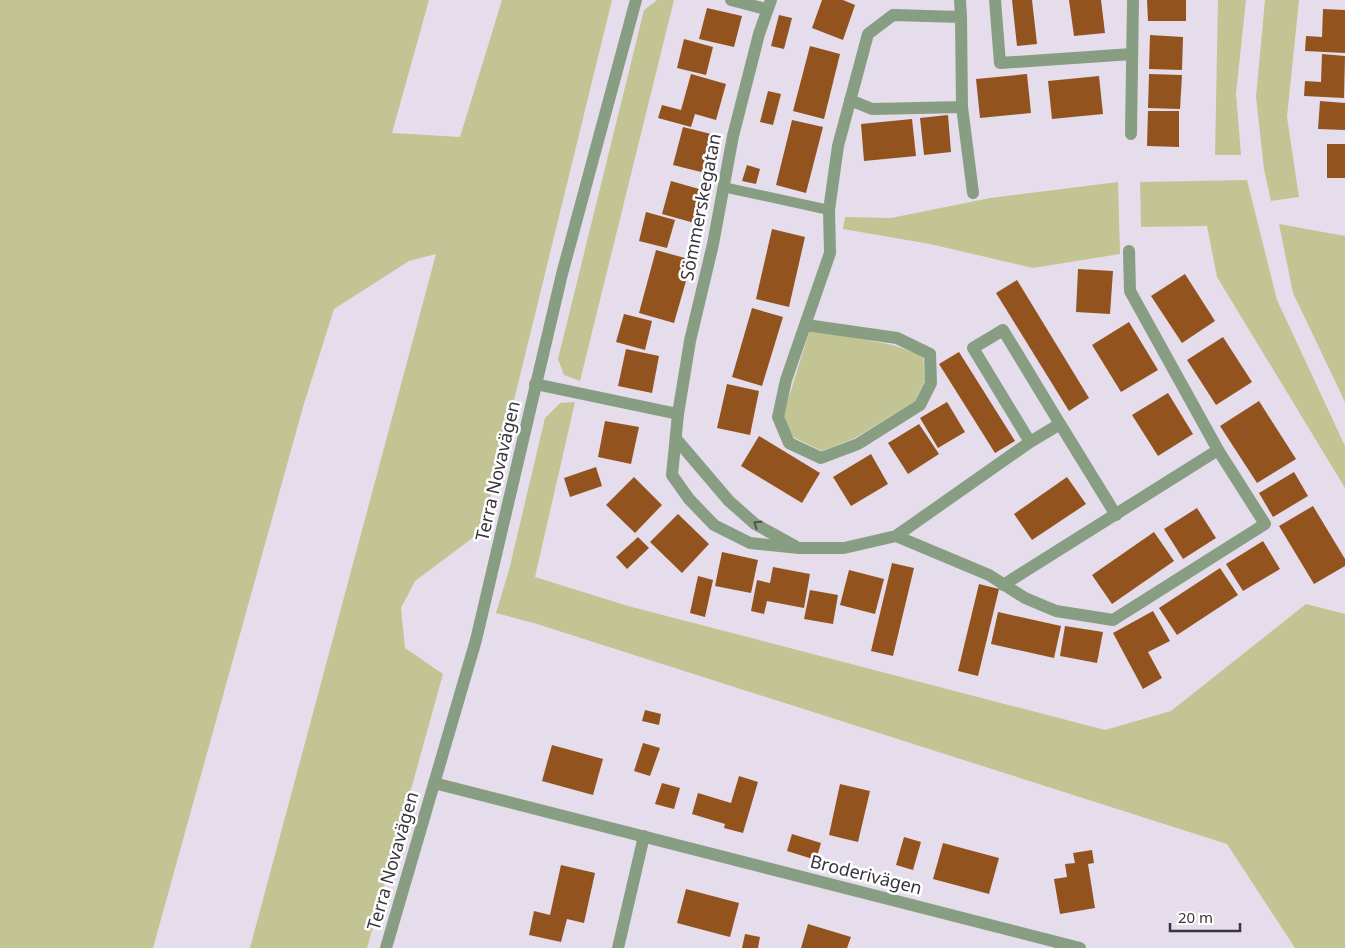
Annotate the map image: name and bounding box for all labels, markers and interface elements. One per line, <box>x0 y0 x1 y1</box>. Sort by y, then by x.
street label: Sömmerskegatan <box>674 131 726 282</box>
street label: Terra Novavägen <box>469 398 525 543</box>
one-way arrow <box>753 521 763 530</box>
street label: Terra Novavägen <box>361 789 423 933</box>
street label: Broderivägen <box>808 849 925 900</box>
scale bar <box>1170 900 1240 932</box>
text: 20 m <box>1178 907 1213 927</box>

